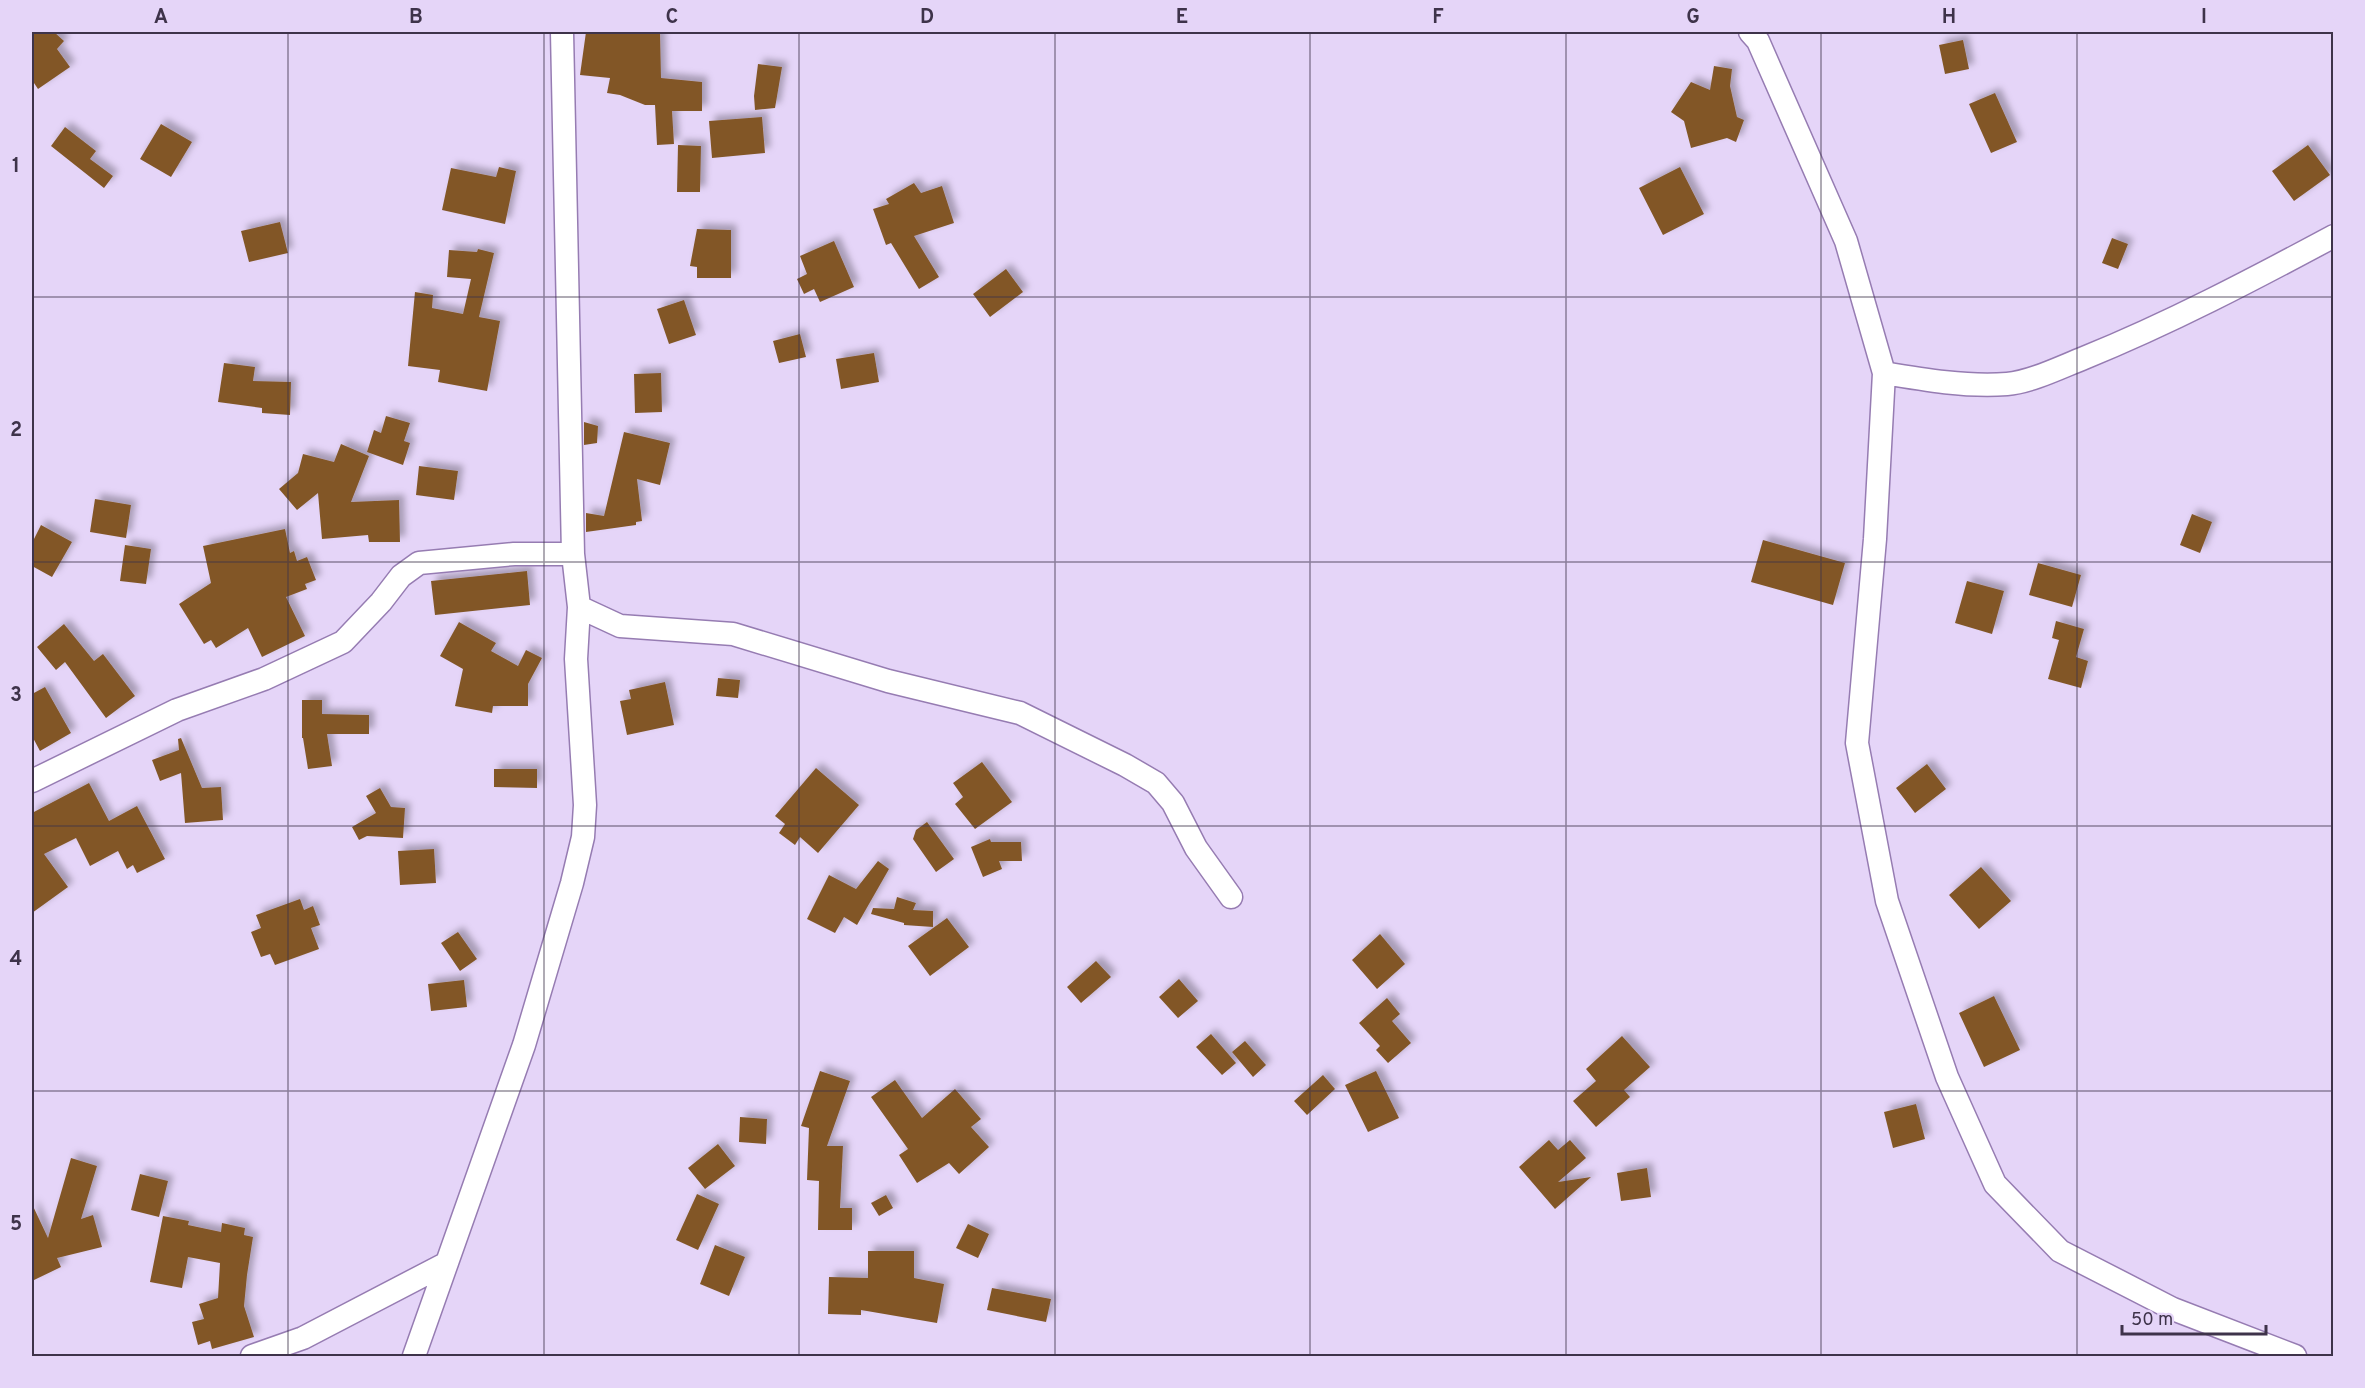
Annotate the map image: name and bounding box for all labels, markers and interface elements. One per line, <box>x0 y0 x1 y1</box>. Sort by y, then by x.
text: A <box>154 5 168 31</box>
text: B <box>409 5 423 31</box>
text: C <box>666 5 678 31</box>
text: D <box>920 5 934 31</box>
text: E <box>1176 5 1188 31</box>
text: F <box>1432 5 1444 31</box>
text: G <box>1686 5 1700 31</box>
text: H <box>1942 5 1956 31</box>
text: I <box>2201 5 2207 31</box>
text: 1 <box>12 154 20 180</box>
text: 2 <box>10 418 22 444</box>
text: 3 <box>10 683 22 709</box>
text: 4 <box>10 947 22 973</box>
text: 5 <box>10 1212 22 1238</box>
scale bar <box>2122 1298 2266 1336</box>
text: 50 m <box>2131 1309 2173 1332</box>

